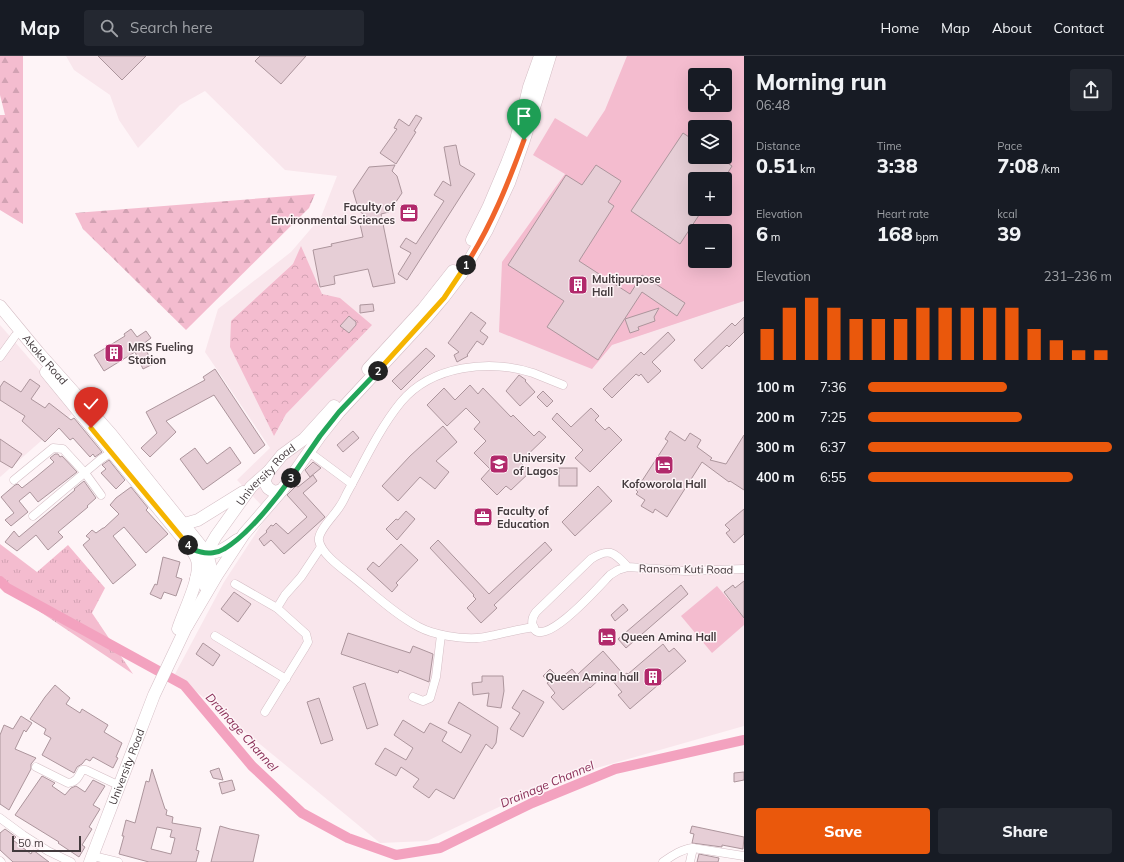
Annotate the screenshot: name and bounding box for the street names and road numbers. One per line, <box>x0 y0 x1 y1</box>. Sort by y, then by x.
street label: Akoka Road <box>19 332 71 388</box>
street label: University Road <box>233 441 298 508</box>
street label: Ransom Kuti Road <box>639 561 733 577</box>
street label: University Road <box>106 727 147 807</box>

